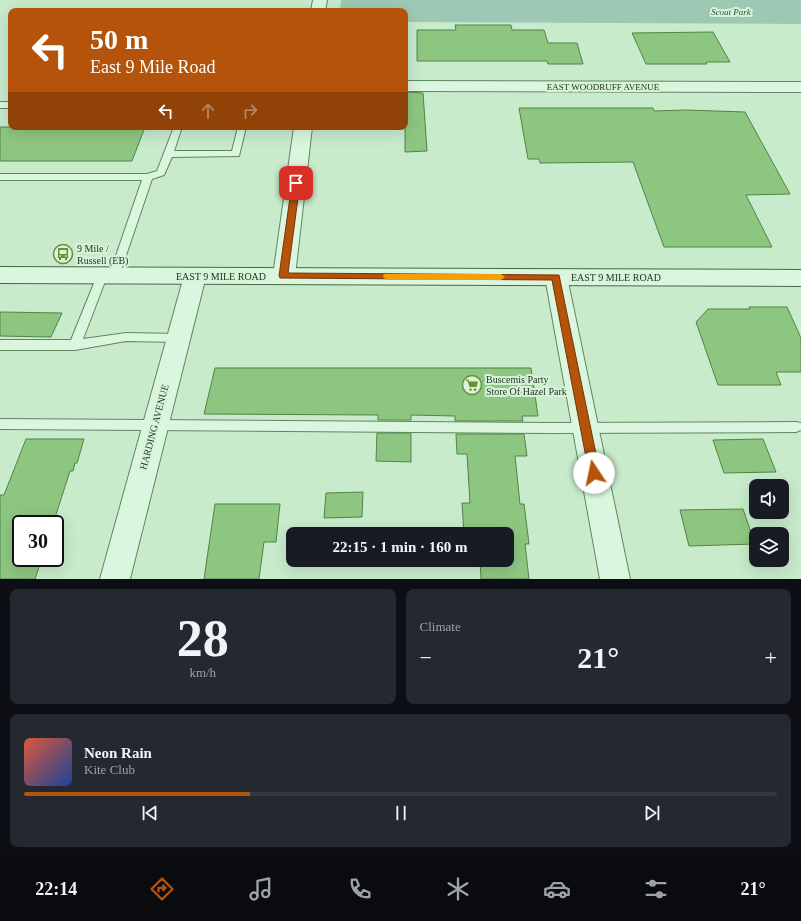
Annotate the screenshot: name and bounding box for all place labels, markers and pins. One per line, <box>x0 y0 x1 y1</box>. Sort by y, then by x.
pin <box>279 166 313 200</box>
bus stop icon: 9 Mile / Russell (EB) <box>52 243 74 265</box>
place label: 9 Mile / Russell (EB) <box>77 243 128 267</box>
supermarket icon: Buscemis Party Store Of Hazel Park <box>461 374 483 396</box>
place label: Buscemis Party Store Of Hazel Park <box>486 374 567 397</box>

